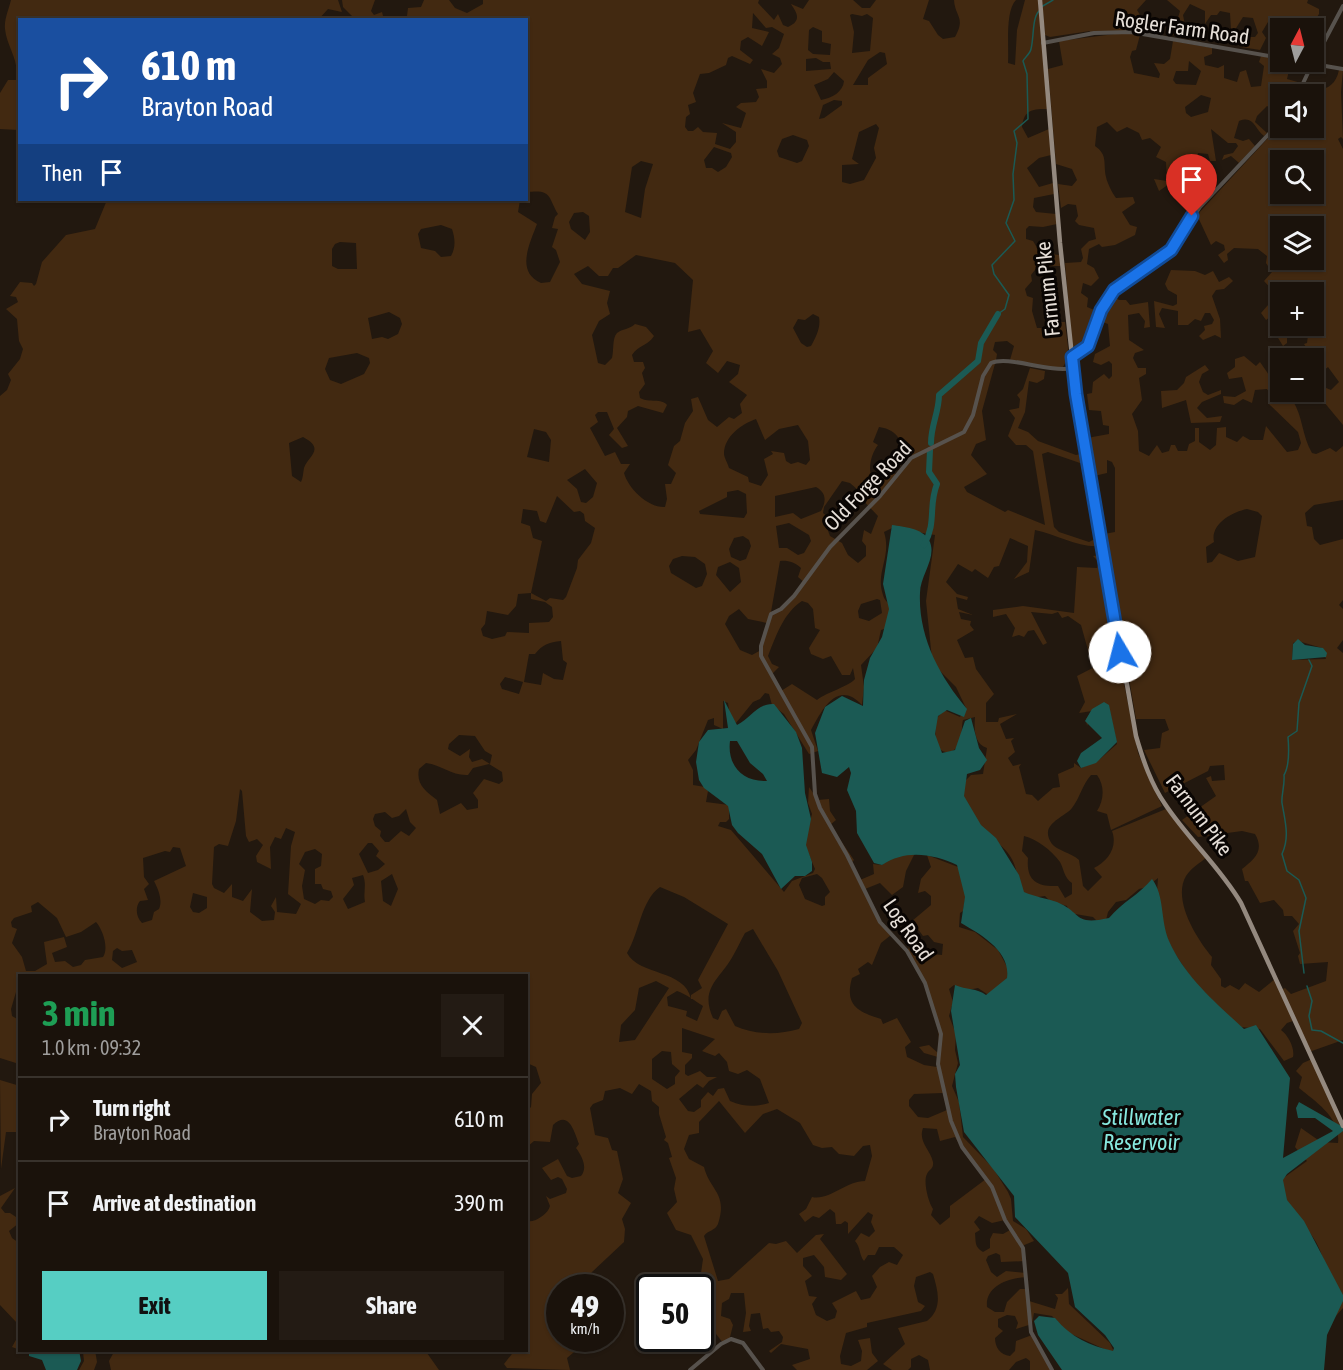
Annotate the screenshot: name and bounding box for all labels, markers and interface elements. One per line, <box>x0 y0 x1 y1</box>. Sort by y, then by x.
street label: Rogler Farm Road <box>1113 6 1251 48</box>
north arrow <box>1270 18 1324 72</box>
map controls <box>1270 18 1324 402</box>
text: 610 m <box>141 41 236 89</box>
icon: right <box>42 42 120 120</box>
button: sound <box>1270 84 1324 138</box>
text: Brayton Road <box>141 91 273 122</box>
button: search <box>1270 150 1324 204</box>
pin <box>1166 154 1217 216</box>
icon: arrive <box>95 156 128 189</box>
text: Then <box>42 160 83 186</box>
icon: arrive <box>1175 163 1208 196</box>
button: layers <box>1270 216 1324 270</box>
street label: Farnum Pike <box>1030 240 1064 338</box>
button: + <box>1270 282 1324 336</box>
button: − <box>1270 348 1324 402</box>
street label: Old Forge Road <box>819 436 916 535</box>
position arrow <box>1088 620 1152 684</box>
street label: Farnum Pike <box>1162 769 1238 860</box>
street label: Log Road <box>879 894 939 965</box>
text: 3 min <box>42 992 116 1034</box>
button: close <box>441 994 504 1057</box>
text: 1.0 km · 09:32 <box>42 1036 141 1059</box>
text: Turn right <box>93 1095 170 1121</box>
icon: right <box>42 1103 75 1136</box>
water label: Stillwater Reservoir <box>1101 1104 1181 1155</box>
text: 610 m <box>454 1106 504 1132</box>
text: Brayton Road <box>93 1121 191 1144</box>
icon: arrive <box>42 1187 75 1220</box>
text: Arrive at destination <box>93 1190 256 1216</box>
text: 390 m <box>454 1190 504 1216</box>
button: Exit <box>42 1271 267 1340</box>
button: Share <box>279 1271 504 1340</box>
speed limit sign: 50 <box>636 1274 714 1352</box>
text: 49 <box>571 1289 599 1323</box>
text: km/h <box>570 1320 600 1337</box>

